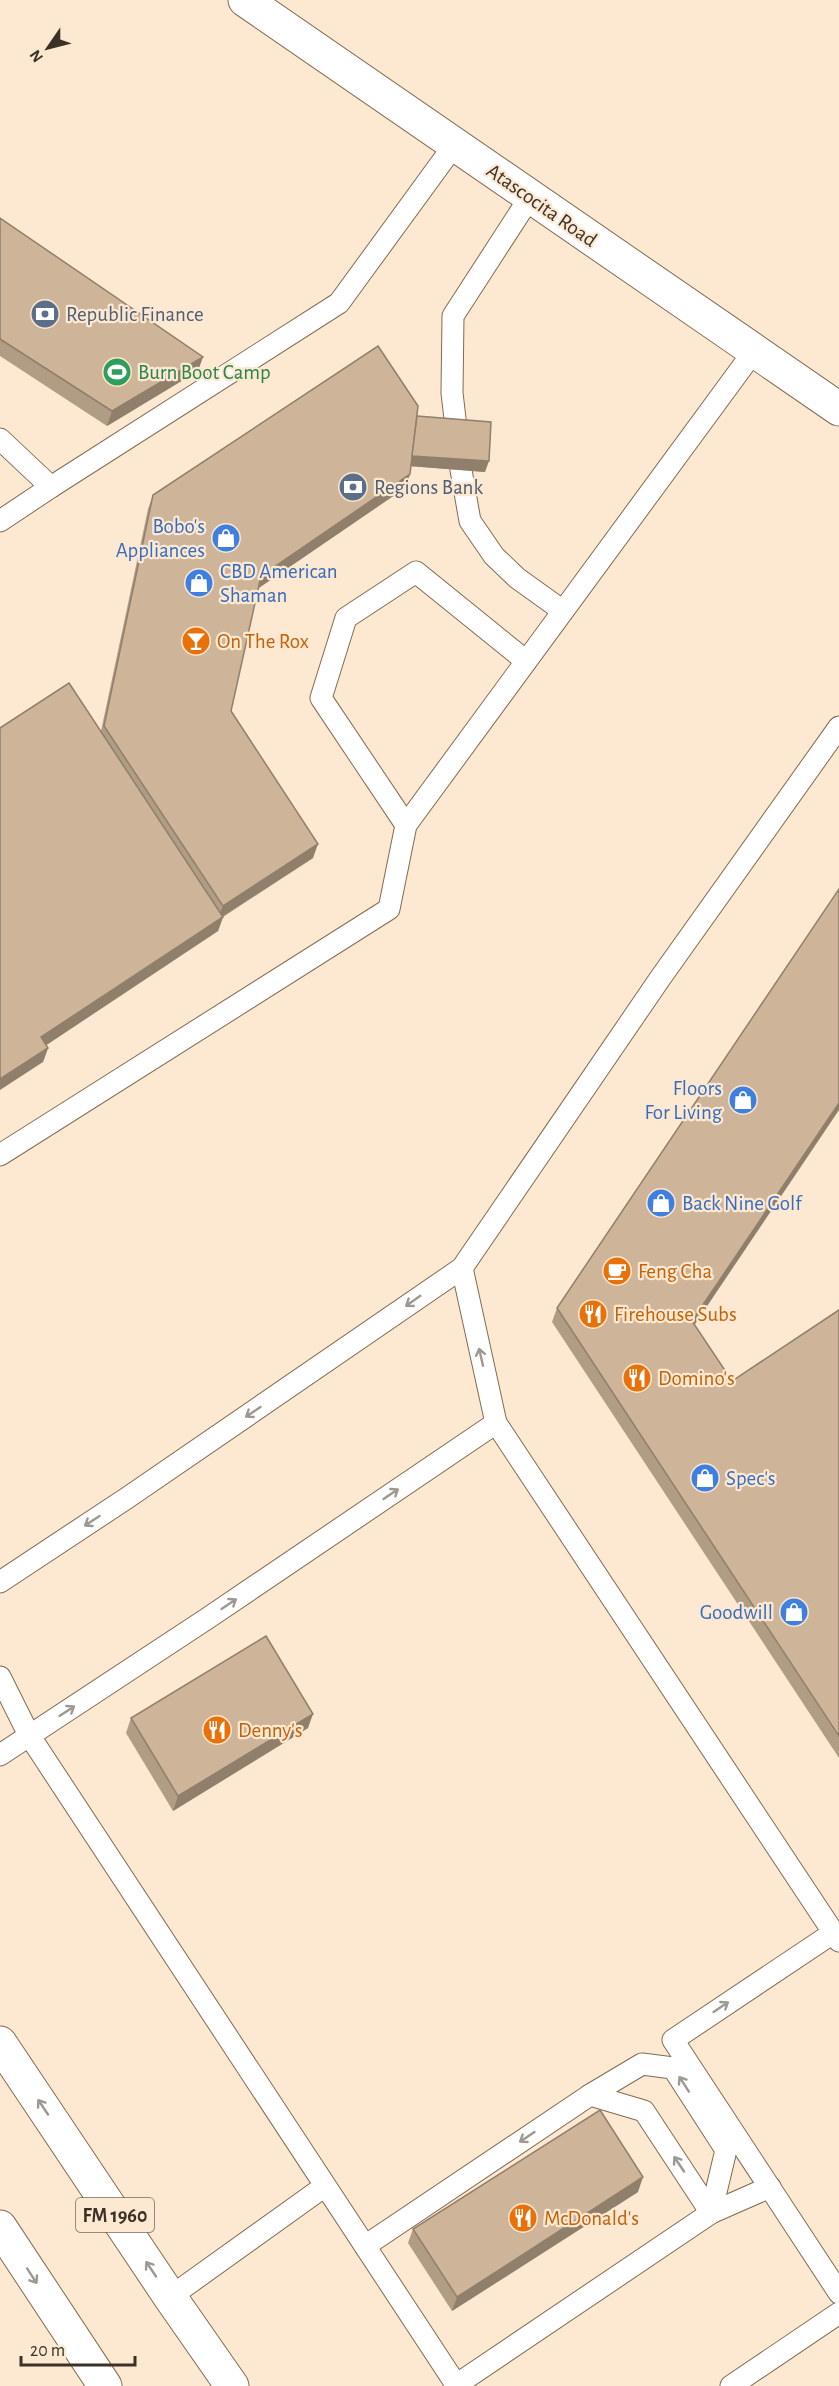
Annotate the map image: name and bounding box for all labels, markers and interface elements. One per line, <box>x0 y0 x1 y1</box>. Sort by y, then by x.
north arrow <box>18 18 78 78</box>
text: N <box>27 47 46 65</box>
street label: Atascocita Road <box>483 160 601 251</box>
bank icon: Republic Finance <box>29 298 61 330</box>
place label: Republic Finance <box>66 304 204 325</box>
sports icon: Burn Boot Camp <box>101 356 133 388</box>
place label: Burn Boot Camp <box>138 362 271 383</box>
bank icon: Regions Bank <box>337 471 369 503</box>
place label: Regions Bank <box>374 477 483 498</box>
place label: Bobo's Appliances <box>116 516 205 561</box>
shop icon: Bobo's Appliances <box>210 522 242 554</box>
place label: CBD American Shaman <box>220 561 338 606</box>
shop icon: CBD American Shaman <box>183 567 215 599</box>
bar icon: On The Rox <box>180 625 212 657</box>
place label: On The Rox <box>217 631 309 652</box>
place label: Floors For Living <box>644 1078 723 1123</box>
shop icon: Floors For Living <box>727 1084 759 1116</box>
shop icon: Back Nine Golf <box>645 1187 677 1219</box>
place label: Back Nine Golf <box>682 1193 803 1214</box>
cafe icon: Feng Cha <box>601 1255 633 1287</box>
place label: Feng Cha <box>638 1261 712 1282</box>
one-way arrow <box>406 1295 422 1307</box>
restaurant icon: Firehouse Subs <box>577 1298 609 1330</box>
place label: Firehouse Subs <box>614 1304 737 1325</box>
one-way arrow <box>475 1348 487 1367</box>
restaurant icon: Domino's <box>621 1362 653 1394</box>
place label: Domino's <box>658 1368 735 1389</box>
one-way arrow <box>245 1406 262 1418</box>
shop icon: Spec's <box>689 1462 721 1494</box>
place label: Spec's <box>726 1468 776 1489</box>
one-way arrow <box>382 1488 398 1500</box>
one-way arrow <box>83 1515 100 1528</box>
shop icon: Goodwill <box>778 1596 810 1628</box>
one-way arrow <box>221 1598 237 1610</box>
place label: Goodwill <box>700 1602 773 1623</box>
one-way arrow <box>58 1705 74 1717</box>
restaurant icon: Denny's <box>201 1714 233 1746</box>
place label: Denny's <box>238 1720 303 1741</box>
one-way arrow <box>713 2001 730 2014</box>
one-way arrow <box>677 2076 690 2093</box>
one-way arrow <box>37 2099 49 2116</box>
one-way arrow <box>520 2131 536 2143</box>
one-way arrow <box>673 2156 685 2173</box>
road number: FM 1960 <box>76 2198 154 2232</box>
restaurant icon: McDonald's <box>507 2202 539 2234</box>
place label: McDonald's <box>544 2208 639 2229</box>
one-way arrow <box>145 2261 157 2278</box>
one-way arrow <box>26 2268 38 2284</box>
scale bar <box>21 2329 135 2367</box>
text: 20 m <box>30 2342 65 2360</box>

